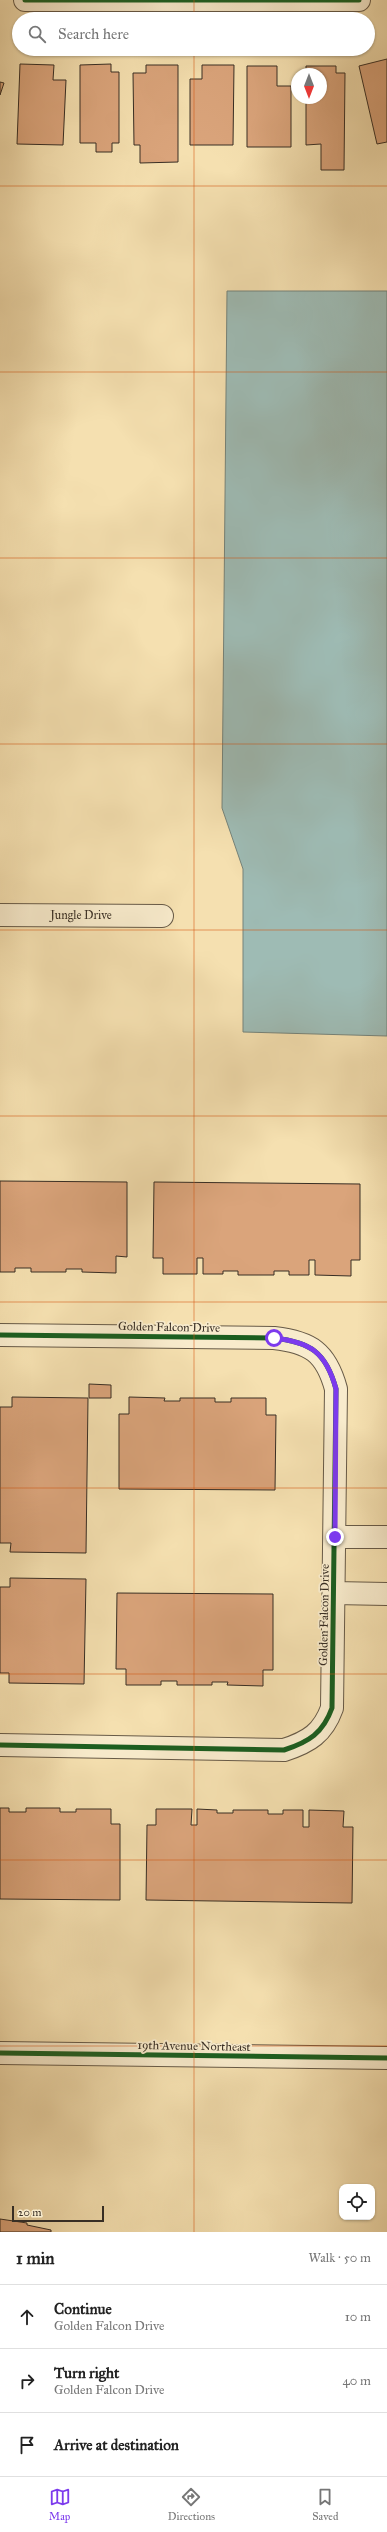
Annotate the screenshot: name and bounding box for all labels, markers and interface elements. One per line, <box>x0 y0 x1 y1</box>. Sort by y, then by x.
search box <box>12 12 375 56</box>
icon: search <box>26 23 48 45</box>
text: Search here <box>58 25 129 43</box>
north arrow <box>291 68 327 104</box>
street label: Jungle Drive <box>48 908 112 923</box>
street label: Golden Falcon Drive <box>118 1319 220 1335</box>
route start <box>265 1329 283 1347</box>
route end <box>326 1528 344 1546</box>
street label: Golden Falcon Drive <box>316 1564 332 1666</box>
street label: 19th Avenue Northeast <box>137 2038 252 2054</box>
map controls <box>339 2184 375 2220</box>
button: locate <box>339 2184 375 2220</box>
scale bar <box>12 2204 104 2223</box>
text: 20 m <box>18 2206 41 2219</box>
text: 1 min <box>16 2248 55 2269</box>
text: Walk · 50 m <box>308 2250 371 2266</box>
text: Continue <box>54 2300 112 2318</box>
icon: ahead <box>16 2306 38 2328</box>
text: 10 m <box>345 2309 371 2325</box>
text: Golden Falcon Drive <box>54 2318 165 2334</box>
text: Turn right <box>54 2364 119 2382</box>
icon: right <box>16 2370 38 2392</box>
text: 40 m <box>342 2373 371 2389</box>
text: Golden Falcon Drive <box>54 2382 165 2398</box>
icon: arrive <box>16 2434 38 2456</box>
text: Arrive at destination <box>54 2436 179 2454</box>
tab: Map <box>49 2486 71 2523</box>
tab: Directions <box>168 2486 215 2523</box>
tab: Saved <box>312 2486 338 2523</box>

